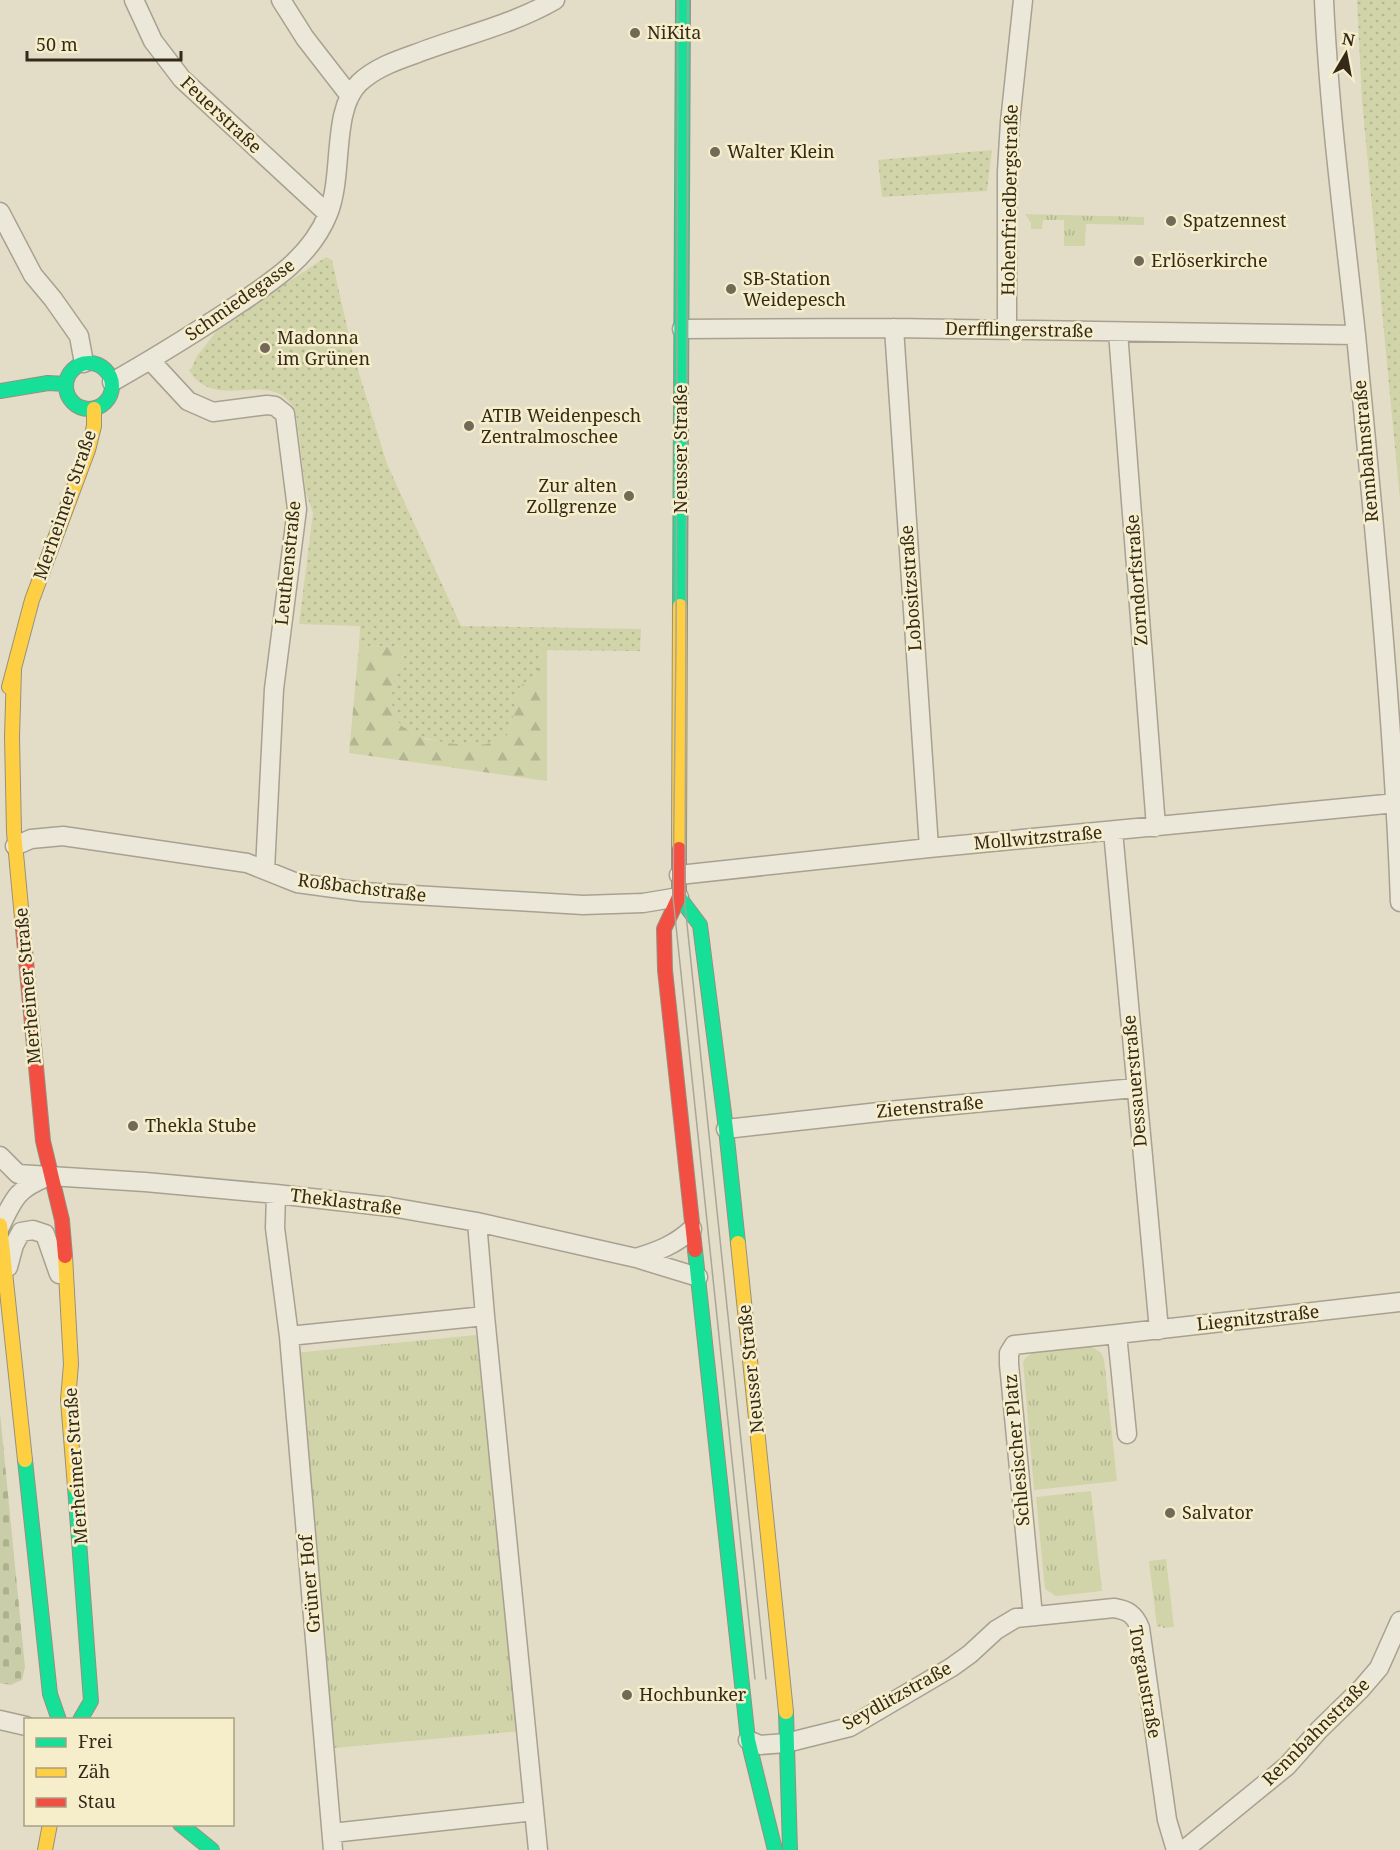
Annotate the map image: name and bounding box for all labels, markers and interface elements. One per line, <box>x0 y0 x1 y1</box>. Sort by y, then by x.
place label: NiKita <box>647 20 701 44</box>
scale bar <box>27 24 182 62</box>
north arrow <box>1316 24 1376 84</box>
marker: NiKita <box>628 26 642 40</box>
text: N <box>1340 27 1357 51</box>
text: 50 m <box>36 32 78 56</box>
street label: Feuerstraße <box>176 70 268 158</box>
street label: Hohenfriedbergstraße <box>995 104 1023 296</box>
place label: Walter Klein <box>727 139 835 163</box>
marker: Walter Klein <box>708 145 722 159</box>
place label: Spatzennest <box>1183 208 1286 232</box>
marker: Spatzennest <box>1164 214 1178 228</box>
place label: Erlöserkirche <box>1151 248 1268 272</box>
street label: Schmiedegasse <box>180 252 299 346</box>
marker: Erlöserkirche <box>1132 254 1146 268</box>
place label: SB-Station Weidepesch <box>743 266 846 311</box>
marker: SB-Station Weidepesch <box>724 282 738 296</box>
street label: Derfflingerstraße <box>945 316 1093 342</box>
place label: Madonna im Grünen <box>277 325 370 370</box>
marker: Madonna im Grünen <box>258 341 272 355</box>
street label: Rennbahnstraße <box>1347 379 1383 523</box>
street label: Neusser Straße <box>668 384 692 514</box>
place label: ATIB Weidenpesch Zentralmoschee <box>481 403 641 448</box>
marker: ATIB Weidenpesch Zentralmoschee <box>462 419 476 433</box>
street label: Merheimer Straße <box>27 426 101 583</box>
place label: Zur alten Zollgrenze <box>527 473 617 518</box>
marker: Zur alten Zollgrenze <box>622 489 636 503</box>
street label: Leuthenstraße <box>269 499 305 626</box>
street label: Zorndorfstraße <box>1119 514 1153 647</box>
street label: Lobositzstraße <box>894 524 926 652</box>
street label: Mollwitzstraße <box>972 819 1103 855</box>
street label: Roßbachstraße <box>296 867 428 907</box>
street label: Merheimer Straße <box>8 907 46 1065</box>
street label: Dessauerstraße <box>1116 1014 1152 1148</box>
street label: Zietenstraße <box>875 1089 985 1123</box>
place label: Thekla Stube <box>145 1113 256 1137</box>
marker: Thekla Stube <box>126 1119 140 1133</box>
street label: Theklastraße <box>289 1182 403 1220</box>
street label: Liegnitzstraße <box>1195 1299 1320 1335</box>
street label: Neusser Straße <box>731 1303 769 1435</box>
street label: Schlesischer Platz <box>997 1373 1035 1527</box>
street label: Merheimer Straße <box>58 1387 92 1545</box>
place label: Salvator <box>1182 1500 1254 1524</box>
marker: Salvator <box>1163 1506 1177 1520</box>
street label: Grüner Hof <box>293 1533 325 1634</box>
street label: Torgaustraße <box>1124 1623 1168 1740</box>
street label: Seydlitzstraße <box>838 1655 955 1735</box>
street label: Rennbahnstraße <box>1256 1672 1374 1790</box>
place label: Hochbunker <box>639 1682 747 1706</box>
marker: Hochbunker <box>620 1688 634 1702</box>
legend <box>24 1718 234 1826</box>
text: Frei <box>78 1729 113 1753</box>
text: Zäh <box>78 1759 110 1783</box>
text: Stau <box>78 1789 116 1813</box>

